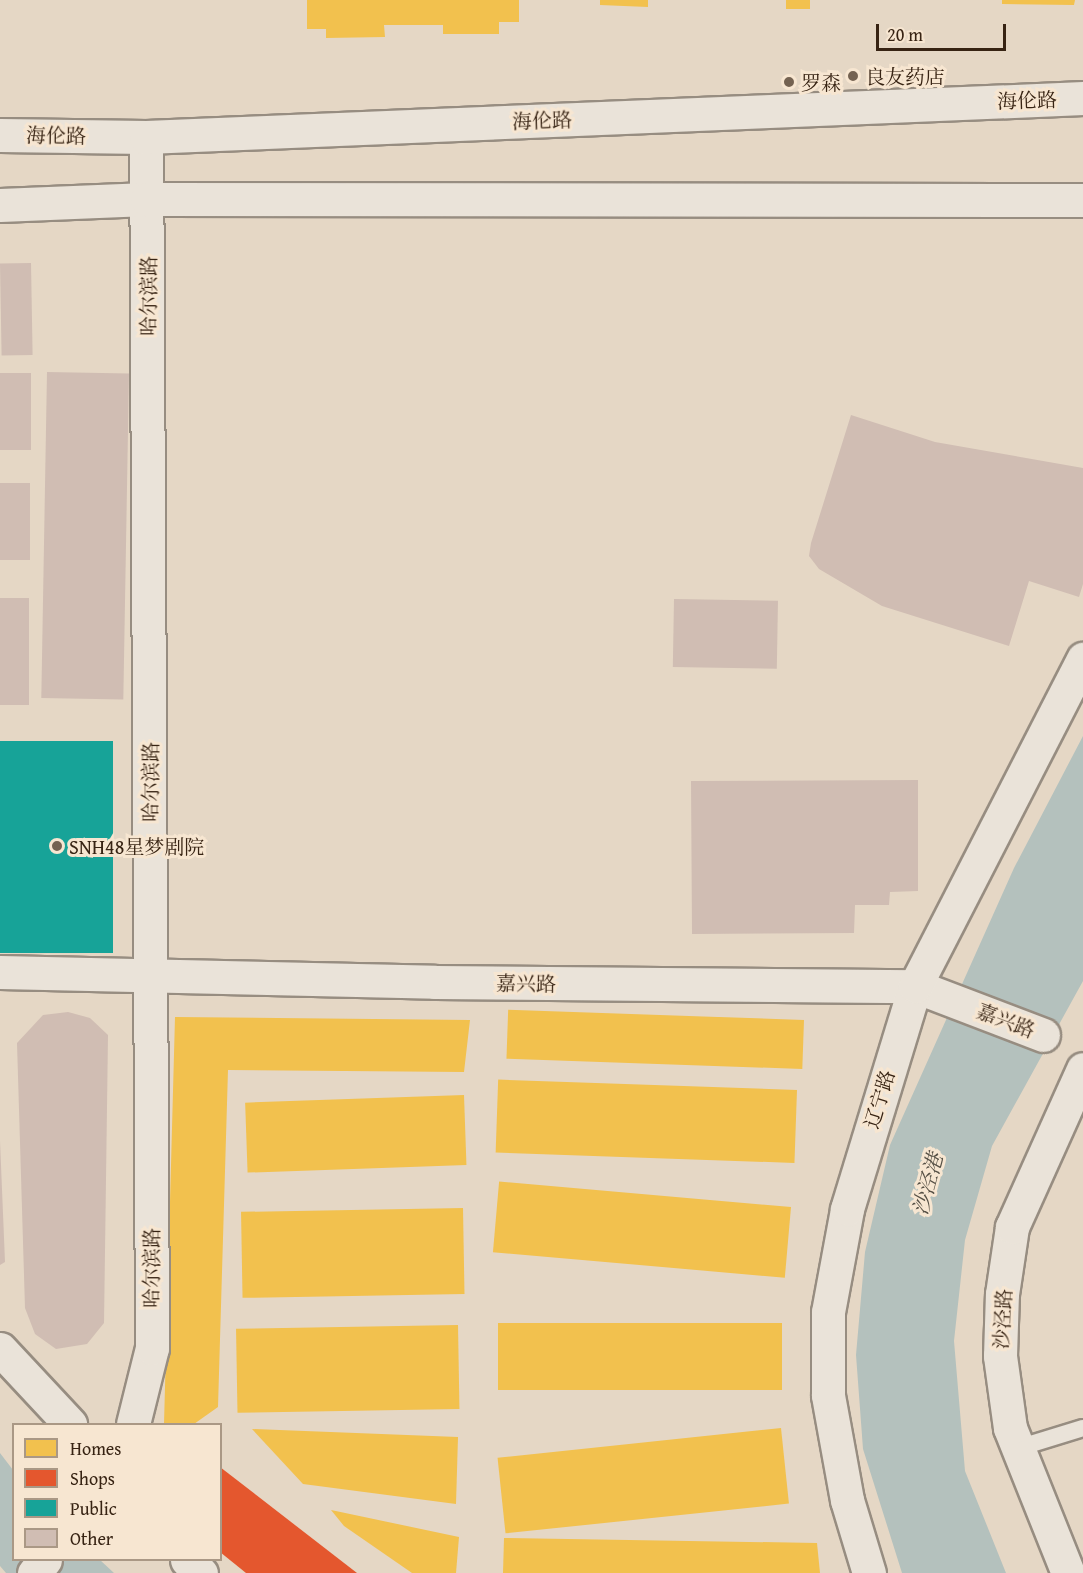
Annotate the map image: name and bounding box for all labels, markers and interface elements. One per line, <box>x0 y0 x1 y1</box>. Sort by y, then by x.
scale bar <box>879 12 1010 50</box>
text: 20 m <box>887 21 923 48</box>
place label: 良友药店 <box>865 64 945 88</box>
marker: 良友药店 <box>846 69 860 83</box>
place label: 罗森 <box>801 70 841 94</box>
marker: 罗森 <box>782 75 796 89</box>
street label: 海伦路 <box>997 87 1057 113</box>
street label: 海伦路 <box>512 107 572 133</box>
street label: 海伦路 <box>26 122 86 148</box>
street label: 哈尔滨路 <box>136 256 160 336</box>
street label: 哈尔滨路 <box>138 742 162 822</box>
place label: SNH48星梦剧院 <box>69 834 204 858</box>
marker: SNH48星梦剧院 <box>50 839 64 853</box>
street label: 嘉兴路 <box>496 970 556 996</box>
street label: 嘉兴路 <box>974 998 1038 1042</box>
street label: 辽宁路 <box>859 1067 899 1131</box>
water label: 沙泾港 <box>908 1150 948 1218</box>
street label: 哈尔滨路 <box>139 1228 163 1308</box>
street label: 沙泾路 <box>988 1288 1016 1350</box>
legend <box>12 1423 222 1561</box>
text: Homes <box>70 1435 121 1462</box>
text: Shops <box>70 1465 115 1492</box>
text: Public <box>70 1495 117 1522</box>
text: Other <box>70 1525 113 1552</box>

